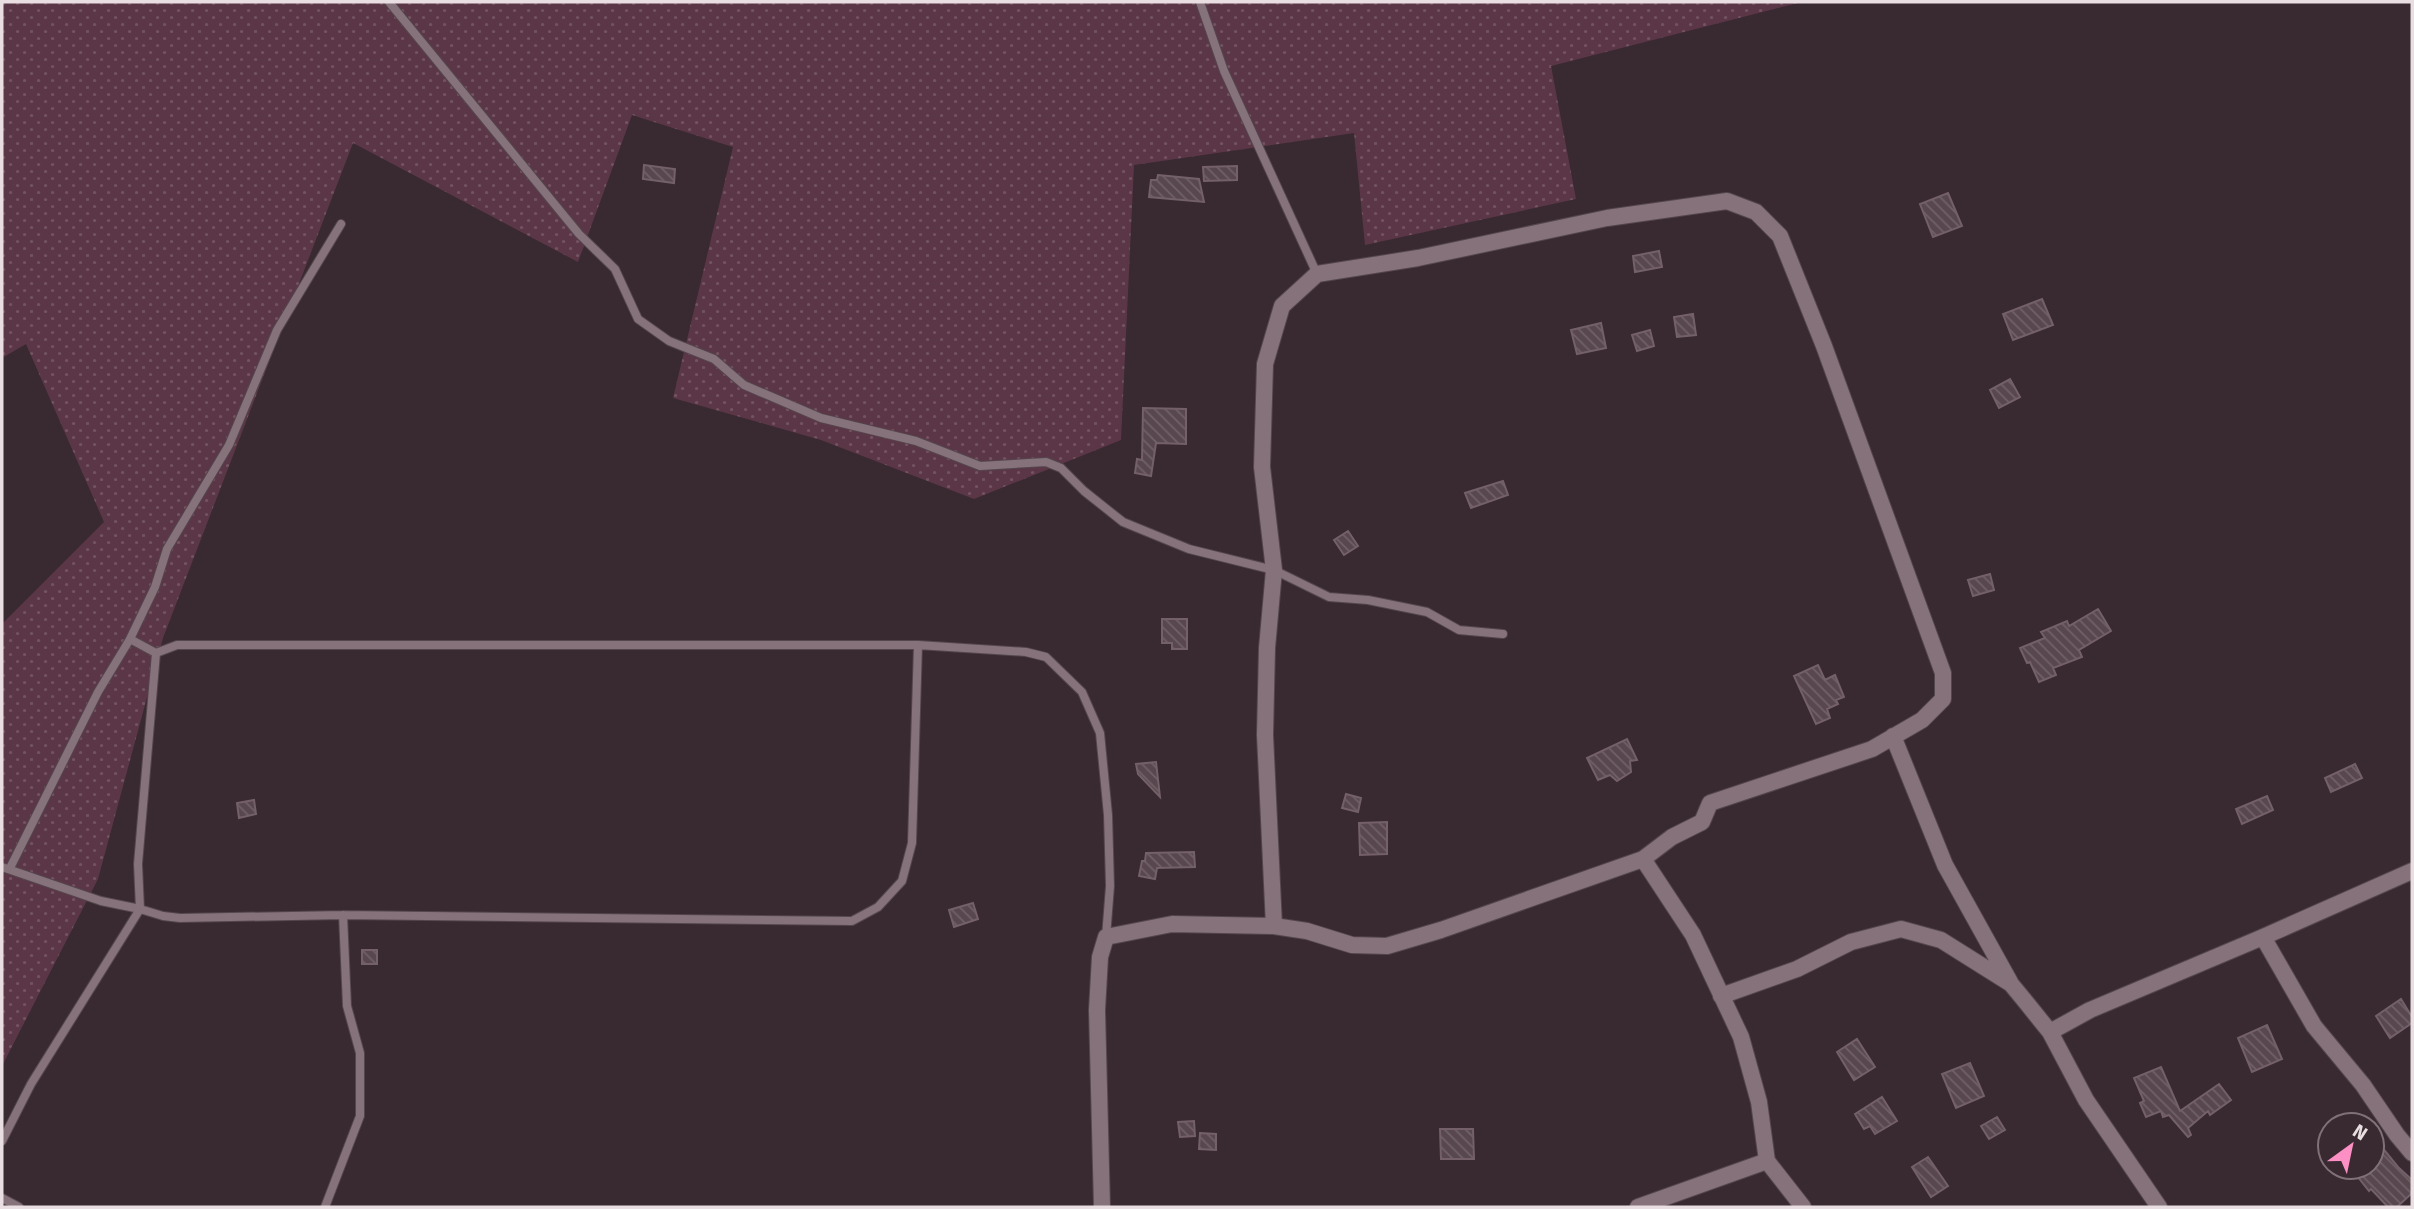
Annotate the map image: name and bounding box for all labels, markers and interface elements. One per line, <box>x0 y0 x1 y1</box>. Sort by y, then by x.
north arrow <box>2316 1111 2386 1181</box>
text: N <box>2348 1119 2372 1145</box>

